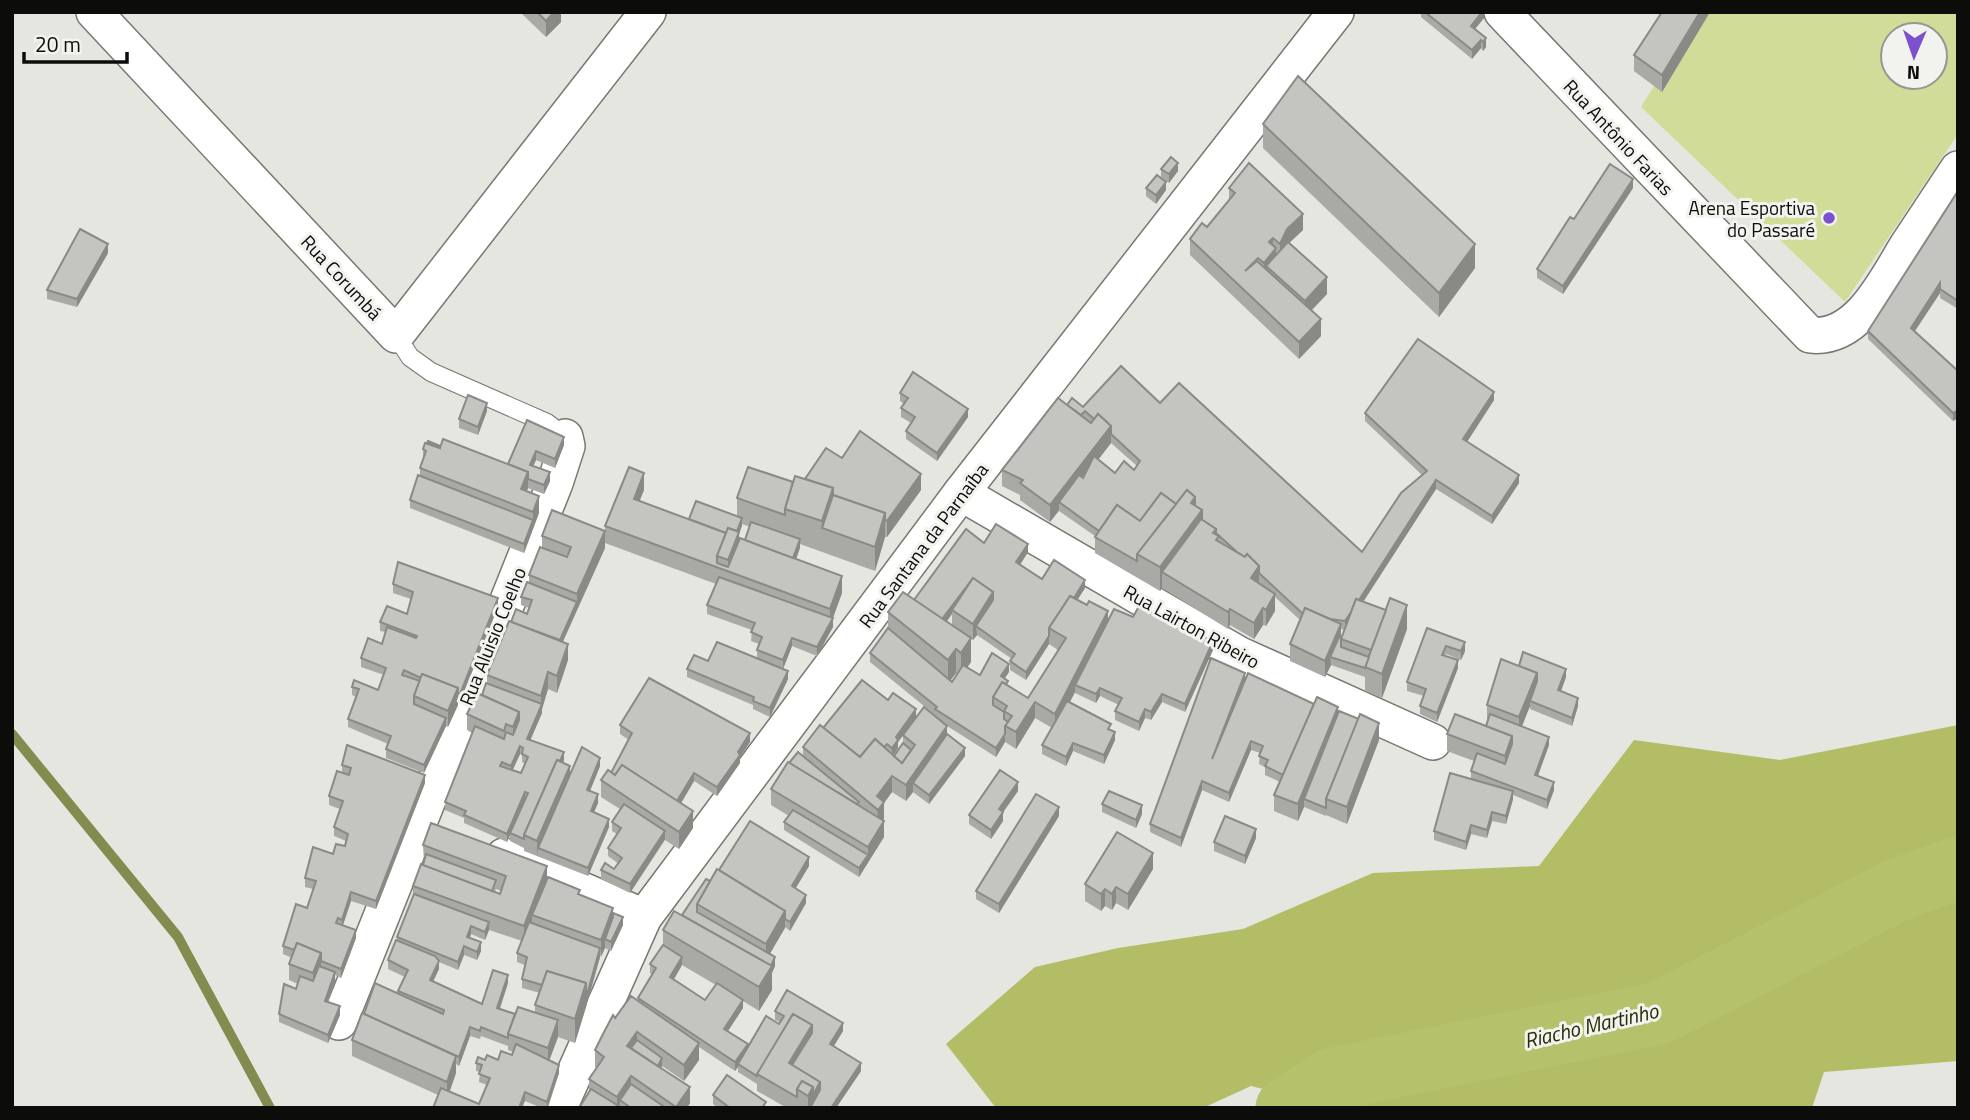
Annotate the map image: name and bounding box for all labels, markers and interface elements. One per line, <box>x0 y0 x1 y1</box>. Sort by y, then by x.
scale bar <box>24 21 128 65</box>
north arrow <box>1879 21 1949 91</box>
text: 20 m <box>35 28 81 60</box>
text: N <box>1906 59 1920 88</box>
street label: Rua Antônio Farias <box>1557 72 1681 202</box>
place label: Arena Esportiva do Passaré <box>1688 193 1815 244</box>
marker: Arena Esportiva do Passaré <box>1821 210 1837 226</box>
street label: Rua Corumbá <box>295 228 390 327</box>
street label: Rua Santana da Parnaíba <box>851 456 995 634</box>
street label: Rua Aluisio Coelho <box>451 562 533 710</box>
street label: Rua Lairton Ribeiro <box>1119 576 1265 676</box>
water label: Riacho Martinho <box>1521 994 1662 1056</box>

